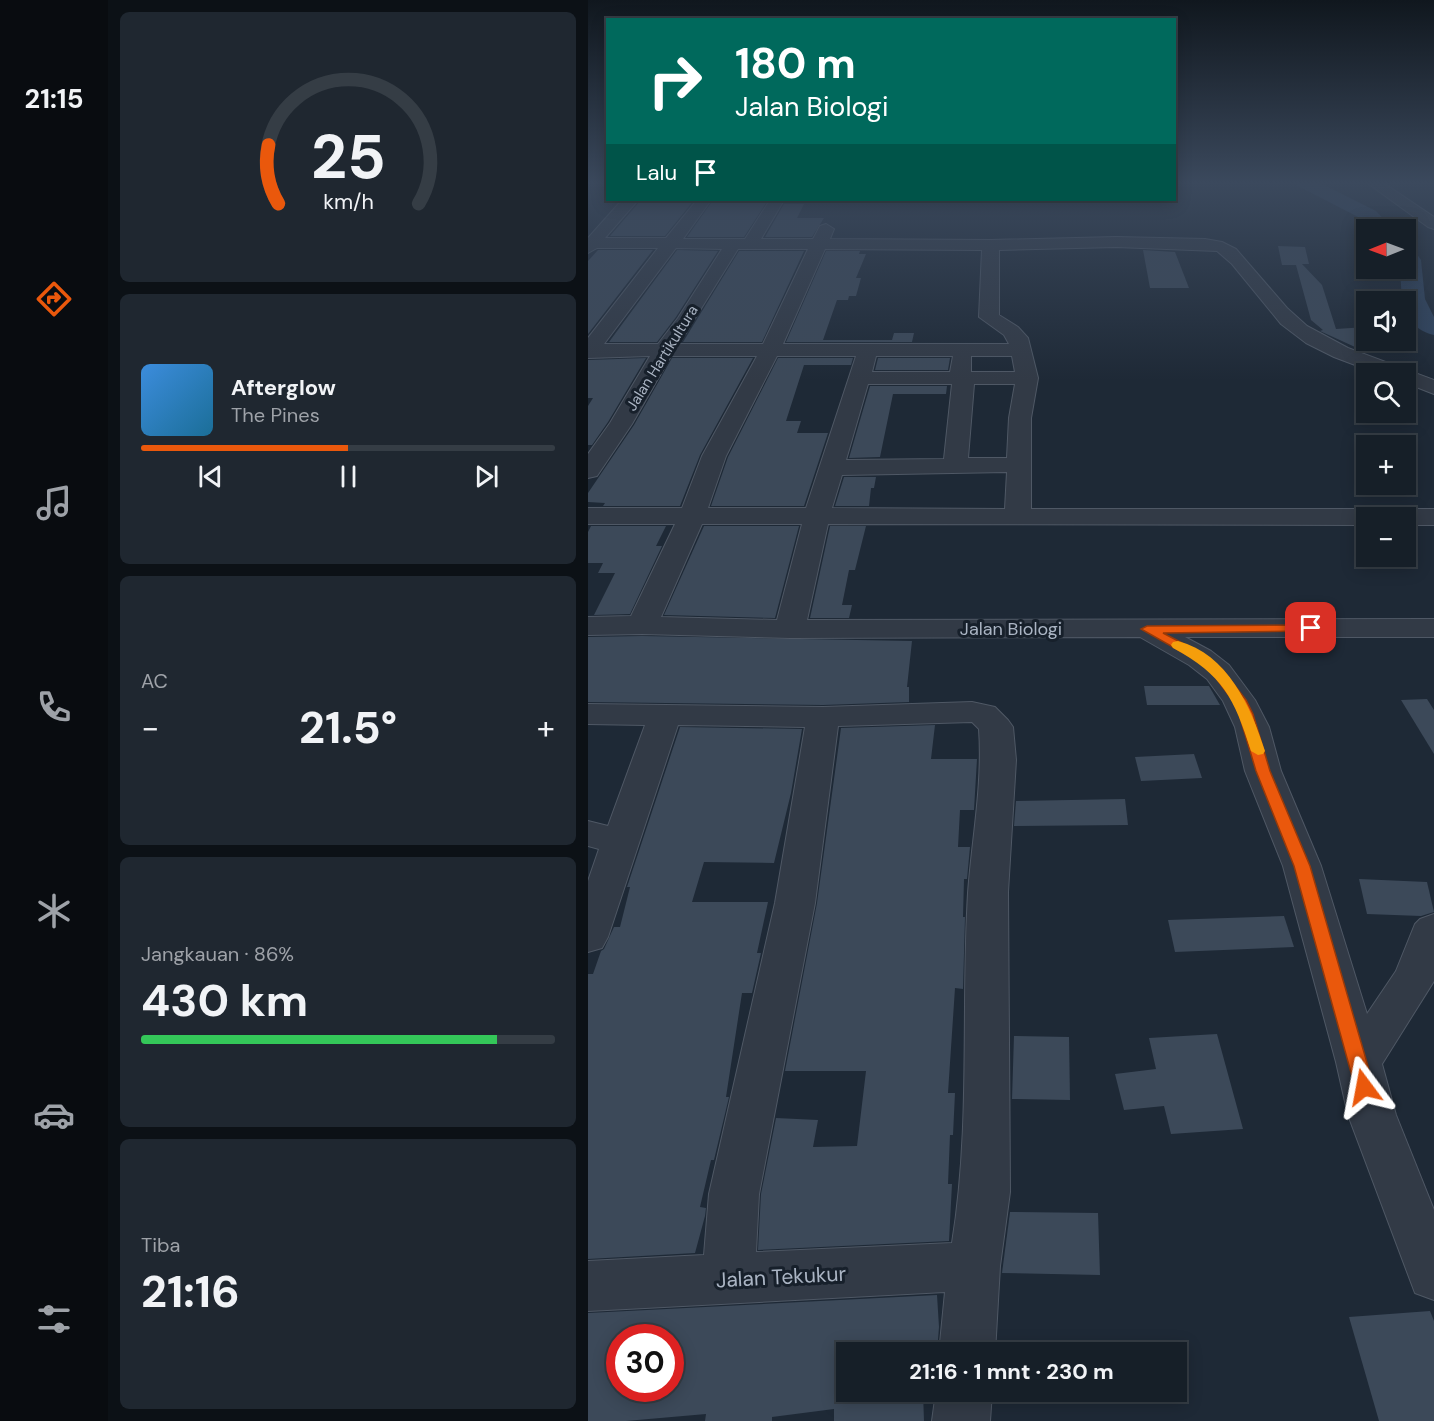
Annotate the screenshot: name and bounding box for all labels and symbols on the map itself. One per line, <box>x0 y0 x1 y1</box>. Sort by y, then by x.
north arrow <box>1356 219 1416 279</box>
street label: Jalan Hartikultura <box>621 301 703 415</box>
pin <box>1285 602 1336 653</box>
street label: Jalan Biologi <box>960 617 1062 641</box>
position arrow <box>1332 1055 1396 1119</box>
street label: Jalan Tekukur <box>715 1260 847 1294</box>
speed limit sign: 30 <box>606 1324 684 1402</box>

